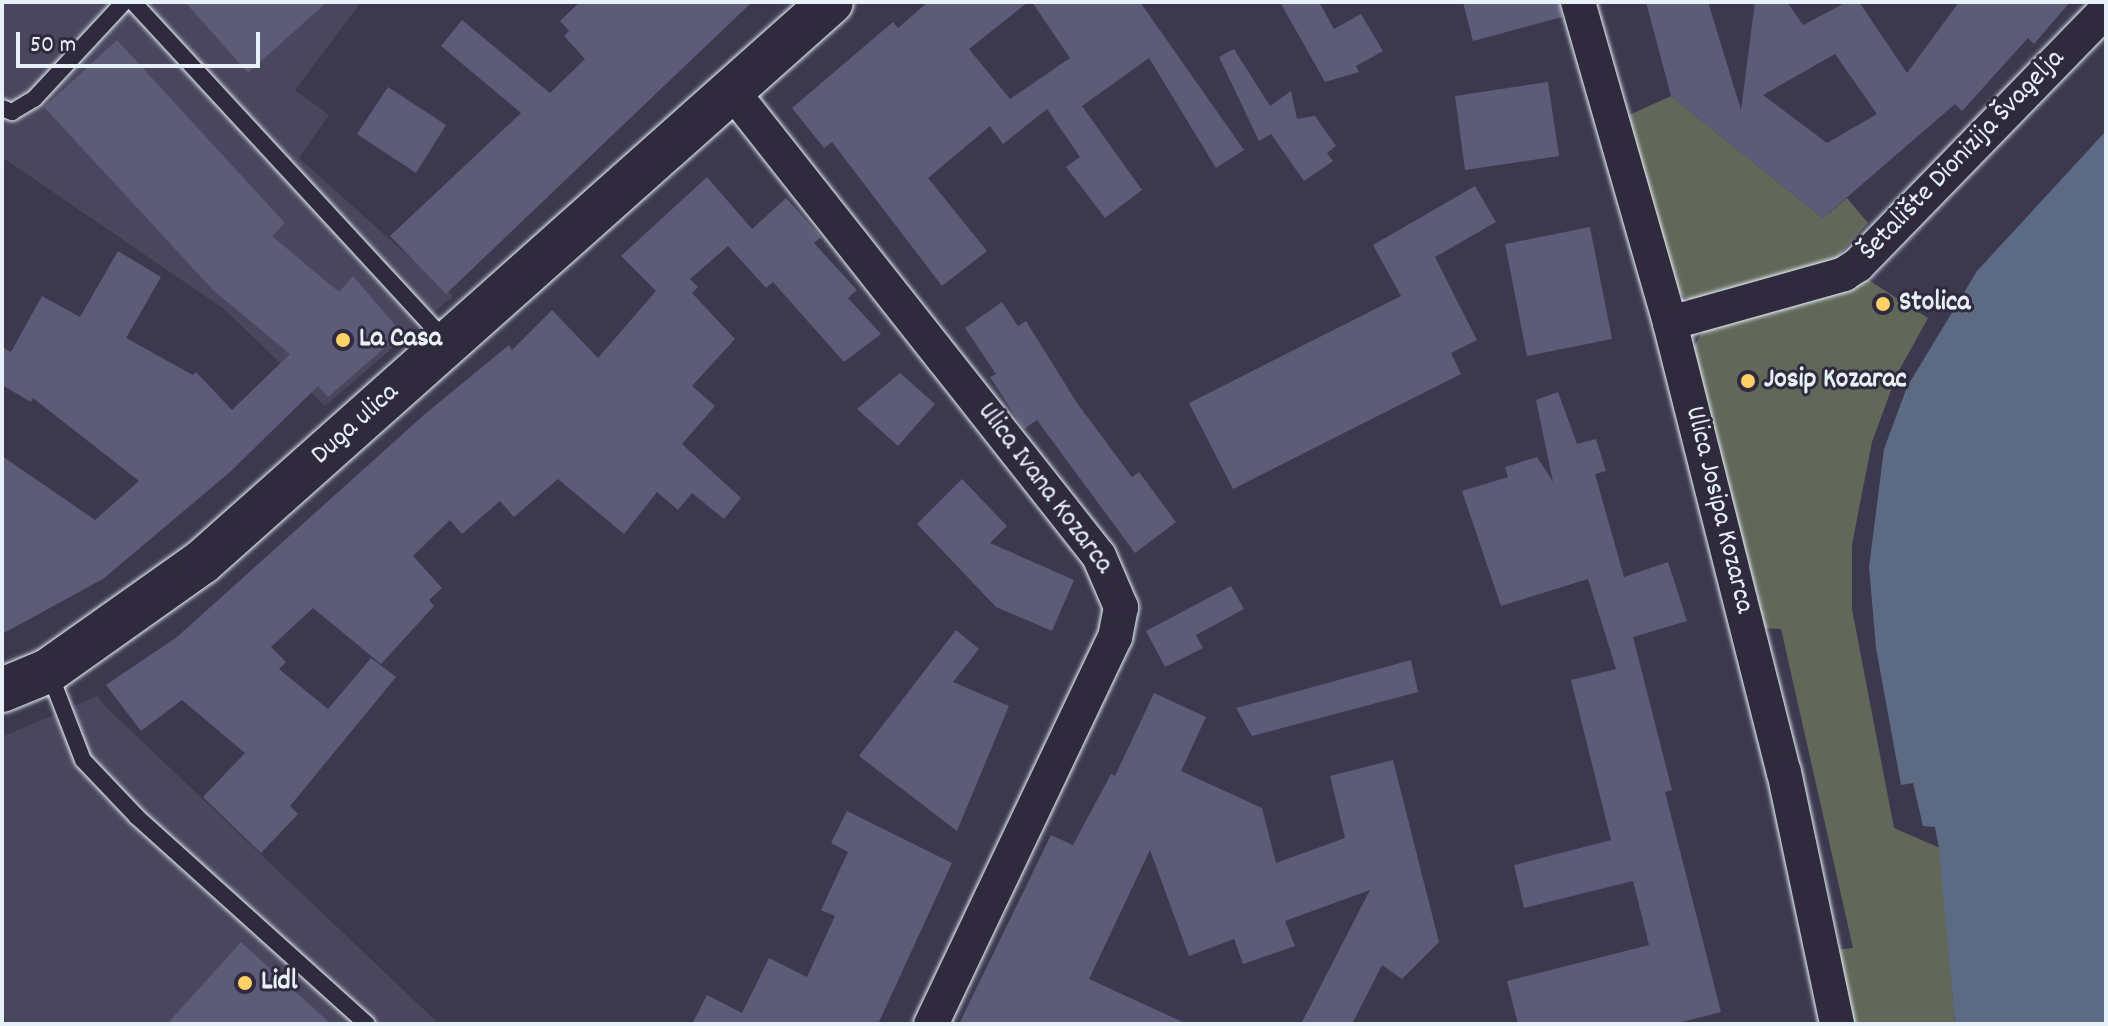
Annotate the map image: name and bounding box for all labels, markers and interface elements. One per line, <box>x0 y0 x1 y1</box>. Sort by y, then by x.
scale bar <box>20 16 264 66</box>
text: 50 m <box>30 29 76 63</box>
street label: Šetalište Dionizija Švagelja <box>1853 43 2073 269</box>
place label: Stolica <box>1899 287 1970 321</box>
marker: Stolica <box>1874 295 1892 313</box>
place label: La Casa <box>359 323 442 357</box>
marker: La Casa <box>334 331 352 349</box>
place label: Josip Kozarac <box>1764 364 1907 398</box>
marker: Josip Kozarac <box>1739 372 1757 390</box>
street label: Duga ulica <box>305 377 407 473</box>
street label: Ulica Ivana Kozarca <box>969 397 1119 581</box>
street label: Ulica Josipa Kozarca <box>1676 403 1760 617</box>
place label: Lidl <box>261 966 297 1000</box>
marker: Lidl <box>236 974 254 992</box>

